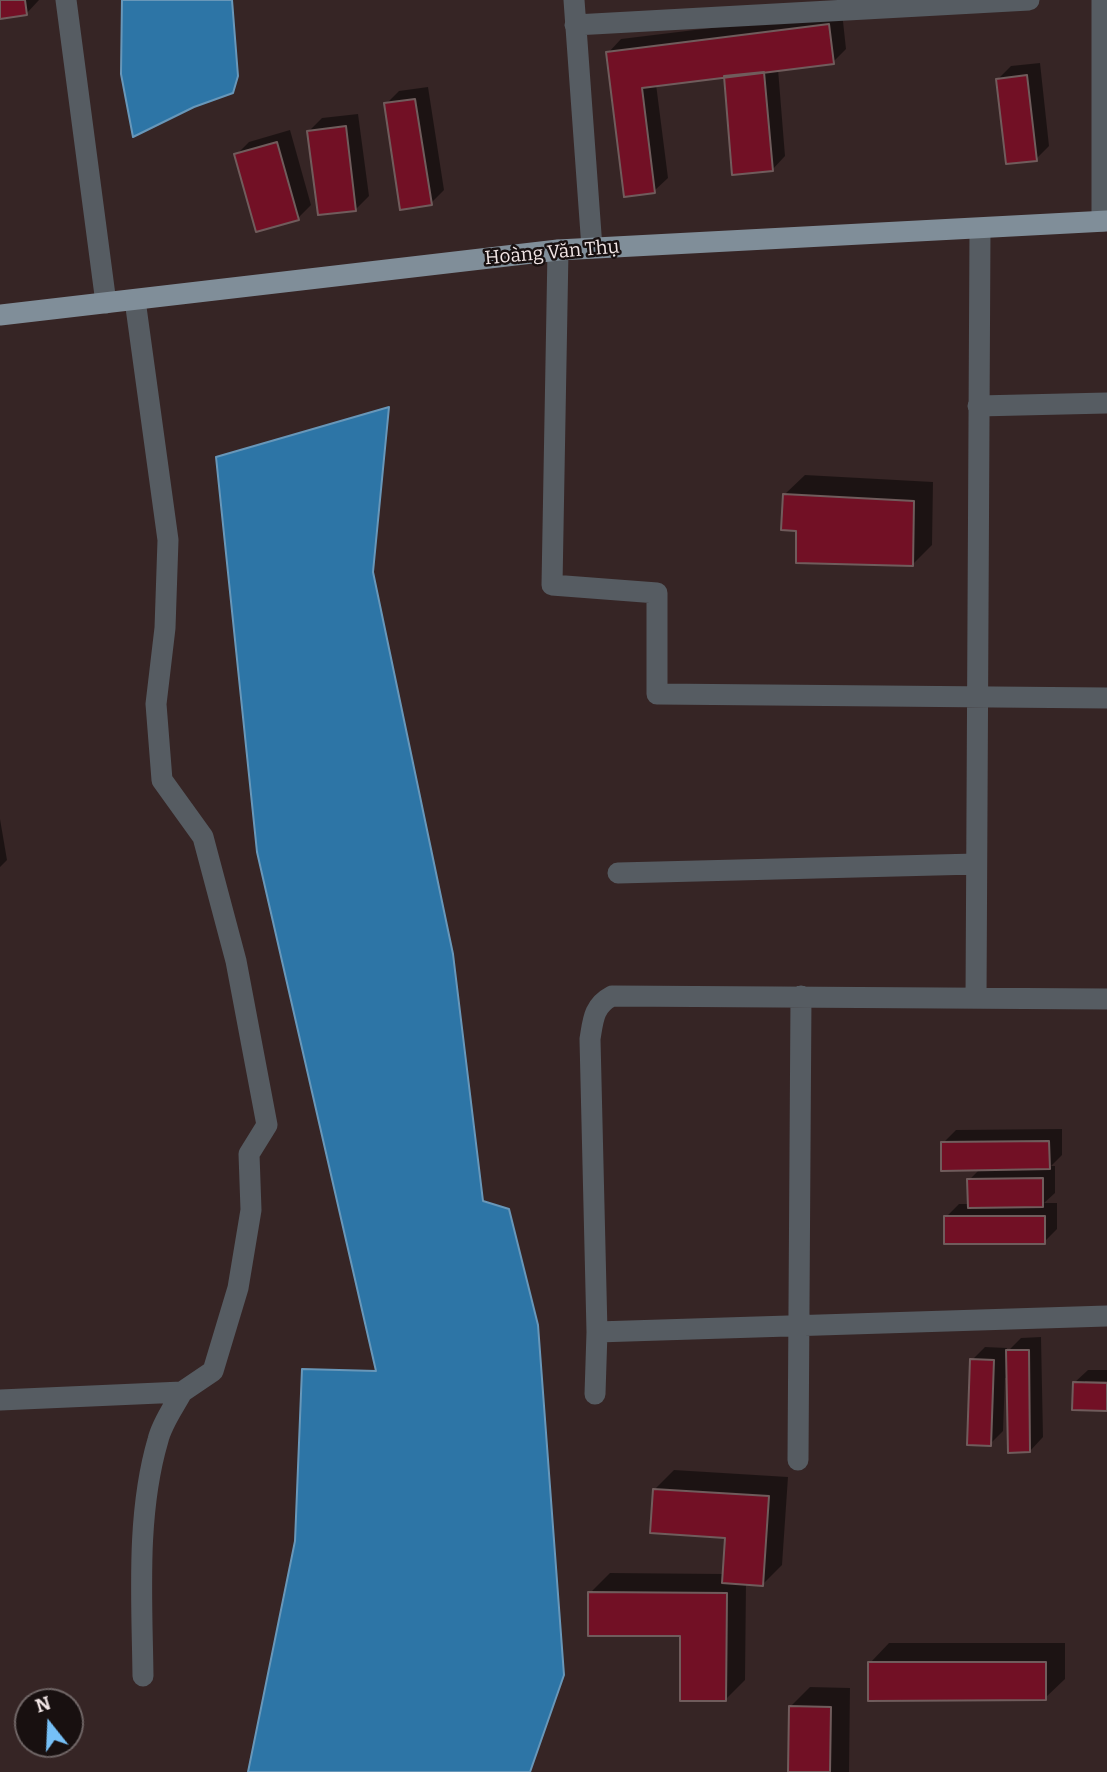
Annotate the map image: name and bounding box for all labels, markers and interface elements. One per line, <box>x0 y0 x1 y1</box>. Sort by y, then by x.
street label: Hoàng Văn Thụ <box>484 236 620 270</box>
north arrow <box>14 1688 84 1758</box>
text: N <box>32 1691 53 1718</box>

